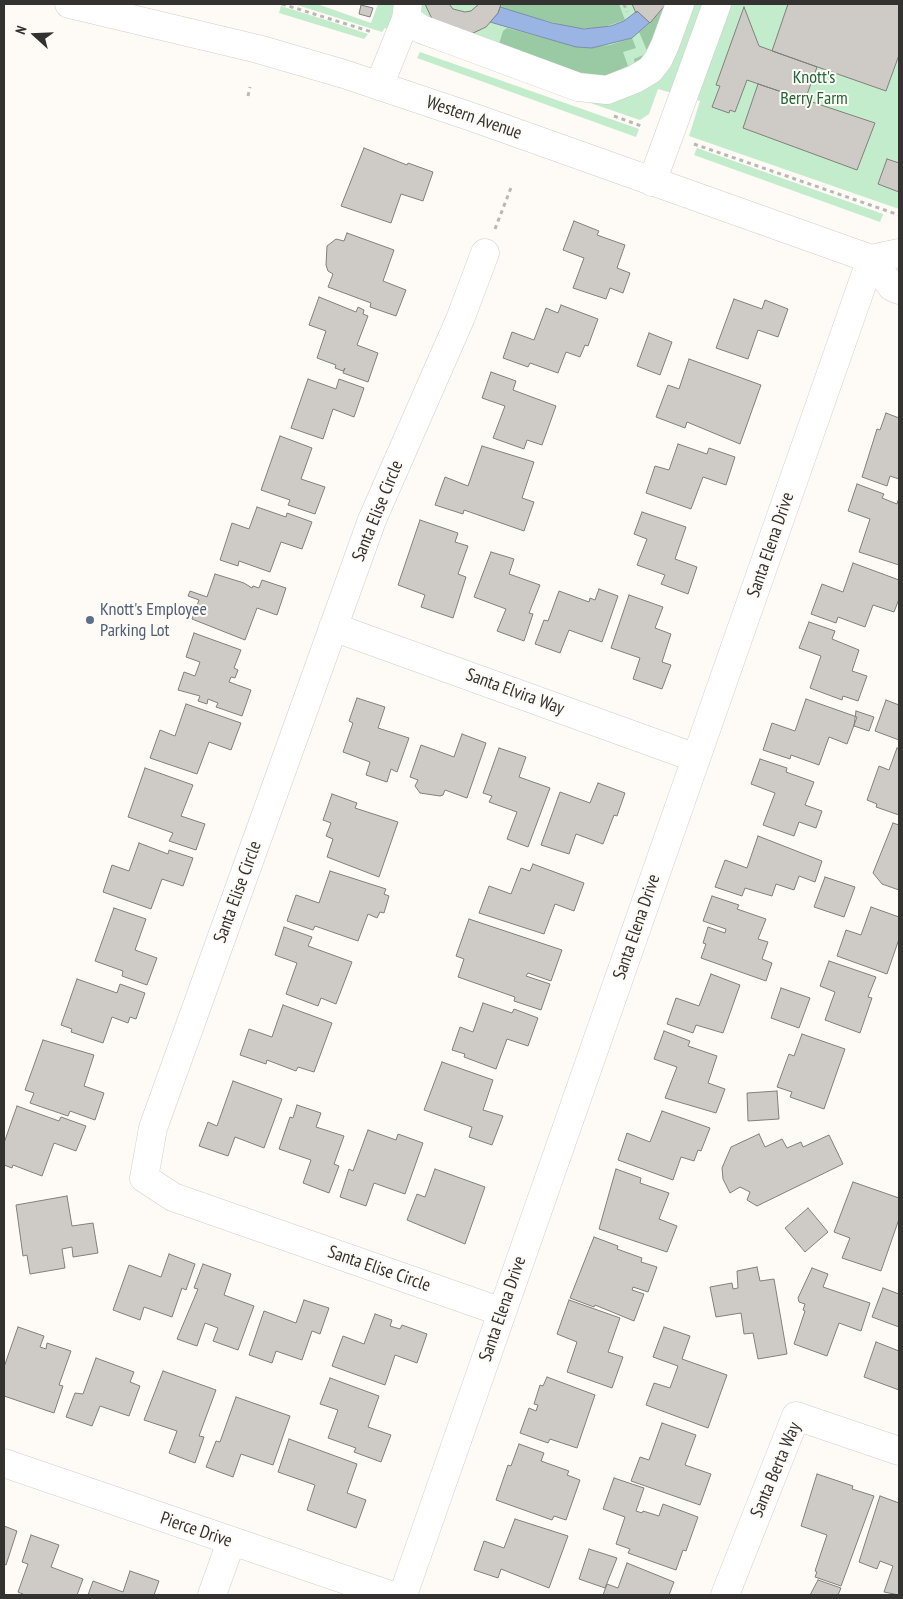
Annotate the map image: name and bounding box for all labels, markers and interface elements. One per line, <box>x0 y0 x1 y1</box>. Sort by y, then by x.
north arrow <box>10 10 60 60</box>
text: N <box>11 23 31 37</box>
park label: Knott's Berry Farm <box>780 67 848 110</box>
street label: Western Avenue <box>424 92 524 144</box>
street label: Santa Elise Circle <box>348 457 408 565</box>
street label: Santa Elena Drive <box>743 490 799 600</box>
place label: Knott's Employee Parking Lot <box>100 599 207 642</box>
marker: Knott's Employee Parking Lot <box>84 614 96 626</box>
street label: Santa Elvira Way <box>463 664 567 720</box>
street label: Santa Elise Circle <box>210 838 266 946</box>
street label: Santa Elena Drive <box>609 872 665 982</box>
street label: Santa Elise Circle <box>325 1241 433 1297</box>
street label: Santa Elena Drive <box>475 1254 531 1364</box>
street label: Santa Berta Way <box>746 1419 806 1521</box>
street label: Pierce Drive <box>157 1508 235 1552</box>

